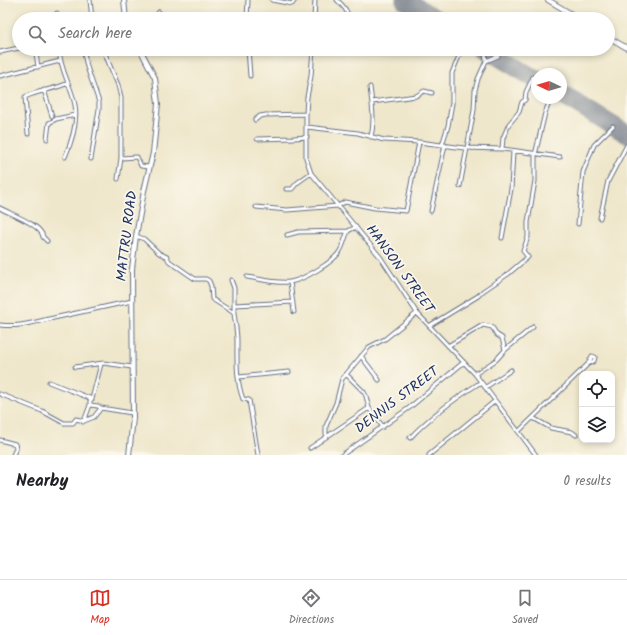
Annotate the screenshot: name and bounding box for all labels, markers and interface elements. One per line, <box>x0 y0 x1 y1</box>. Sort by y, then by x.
search box <box>12 12 615 56</box>
text: Search here <box>58 22 132 46</box>
icon: search <box>26 23 48 45</box>
north arrow <box>531 68 567 104</box>
street label: MATTRU ROAD <box>111 189 143 283</box>
street label: HANSON STREET <box>360 220 441 319</box>
street label: DENNIS STREET <box>350 360 445 439</box>
map controls <box>579 371 615 443</box>
button: locate <box>579 371 615 407</box>
button: layers <box>579 407 615 443</box>
text: Nearby <box>16 468 68 495</box>
text: 0 results <box>564 471 611 492</box>
tab: Map <box>89 587 111 629</box>
tab: Directions <box>289 587 334 629</box>
tab: Saved <box>512 587 538 629</box>

